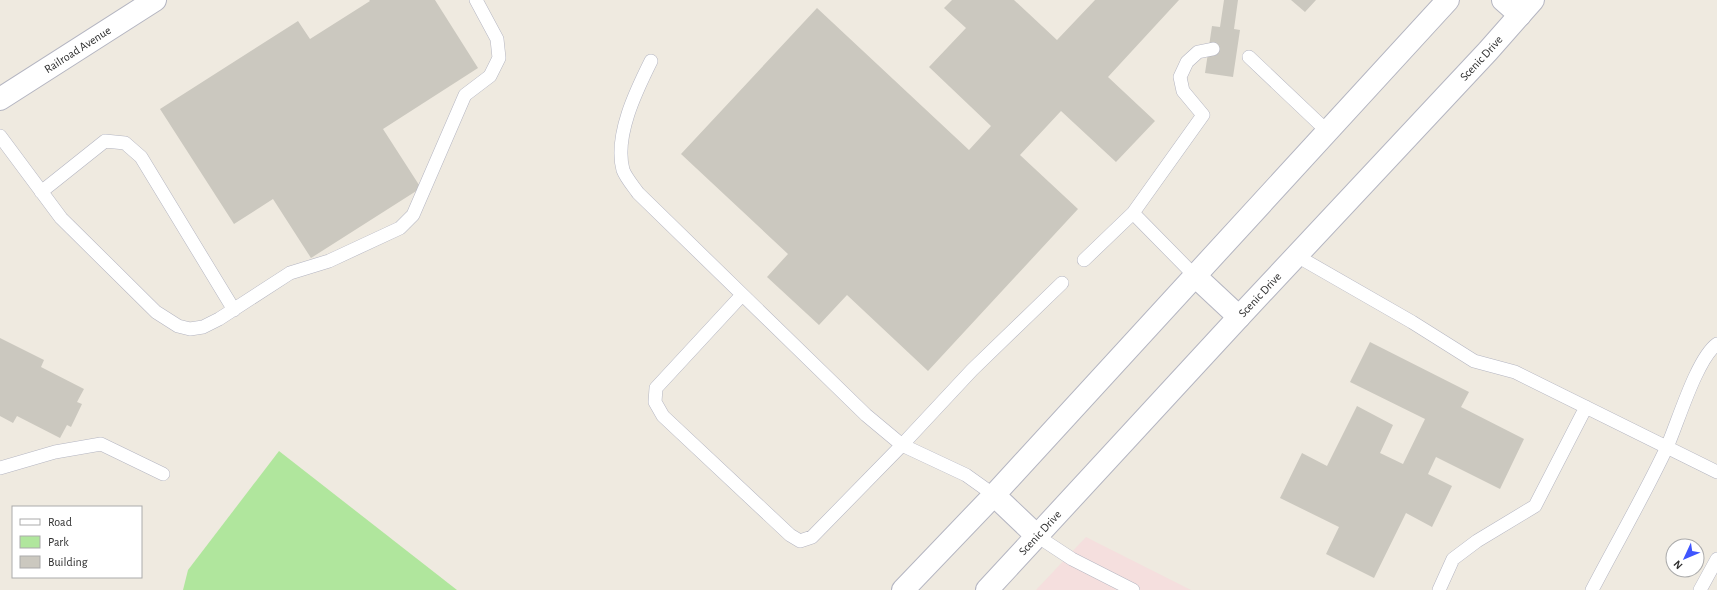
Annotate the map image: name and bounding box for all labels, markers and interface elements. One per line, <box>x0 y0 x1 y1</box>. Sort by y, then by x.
street label: Railroad Avenue <box>42 24 113 75</box>
street label: Scenic Drive <box>1458 33 1505 83</box>
street label: Scenic Drive <box>1236 270 1283 319</box>
legend <box>12 506 142 578</box>
street label: Scenic Drive <box>1016 508 1063 557</box>
text: Road <box>48 516 72 528</box>
text: Park <box>48 536 69 548</box>
north arrow <box>1665 538 1705 578</box>
text: Building <box>48 556 88 568</box>
text: N <box>1672 558 1685 571</box>

